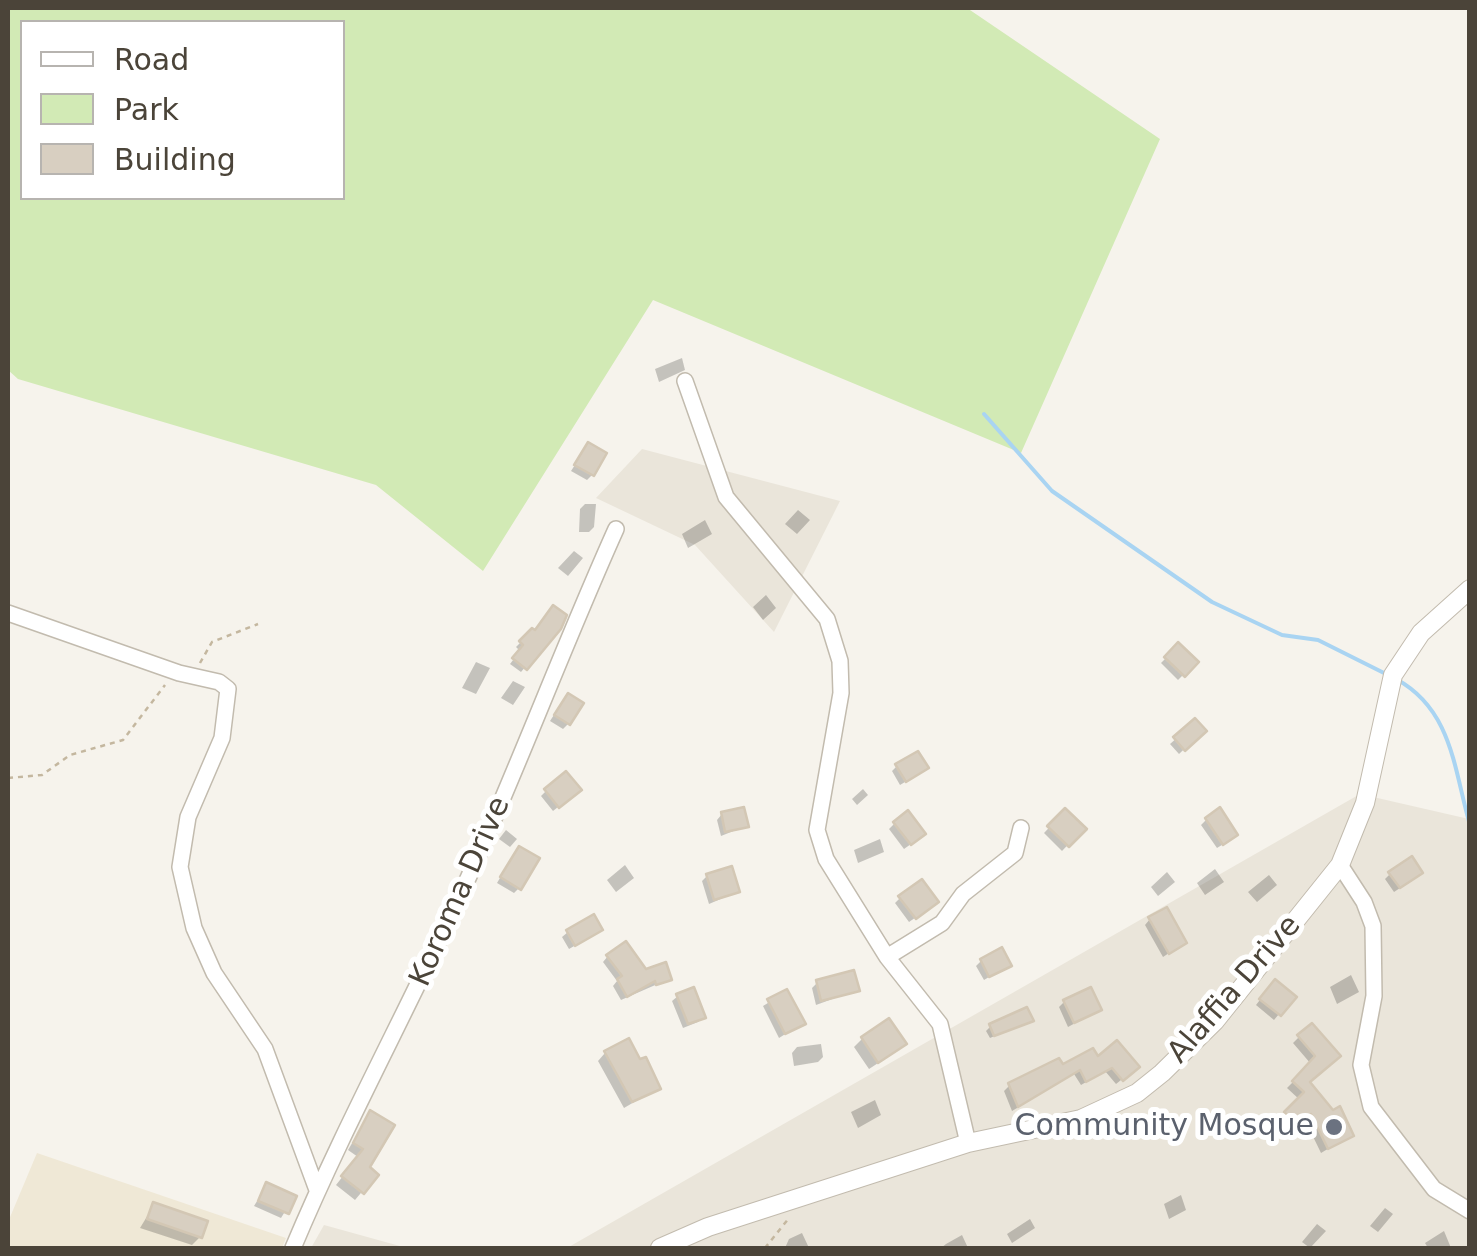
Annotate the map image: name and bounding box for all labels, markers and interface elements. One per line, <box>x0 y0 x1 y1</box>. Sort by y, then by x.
legend <box>20 20 345 200</box>
text: Road <box>114 42 189 77</box>
text: Park <box>114 92 179 127</box>
text: Building <box>114 142 236 177</box>
street label: Koroma Drive <box>403 792 519 992</box>
street label: Alaffia Drive <box>1161 909 1309 1071</box>
place label: Community Mosque <box>1014 1109 1314 1145</box>
marker: Community Mosque <box>1323 1116 1345 1138</box>

